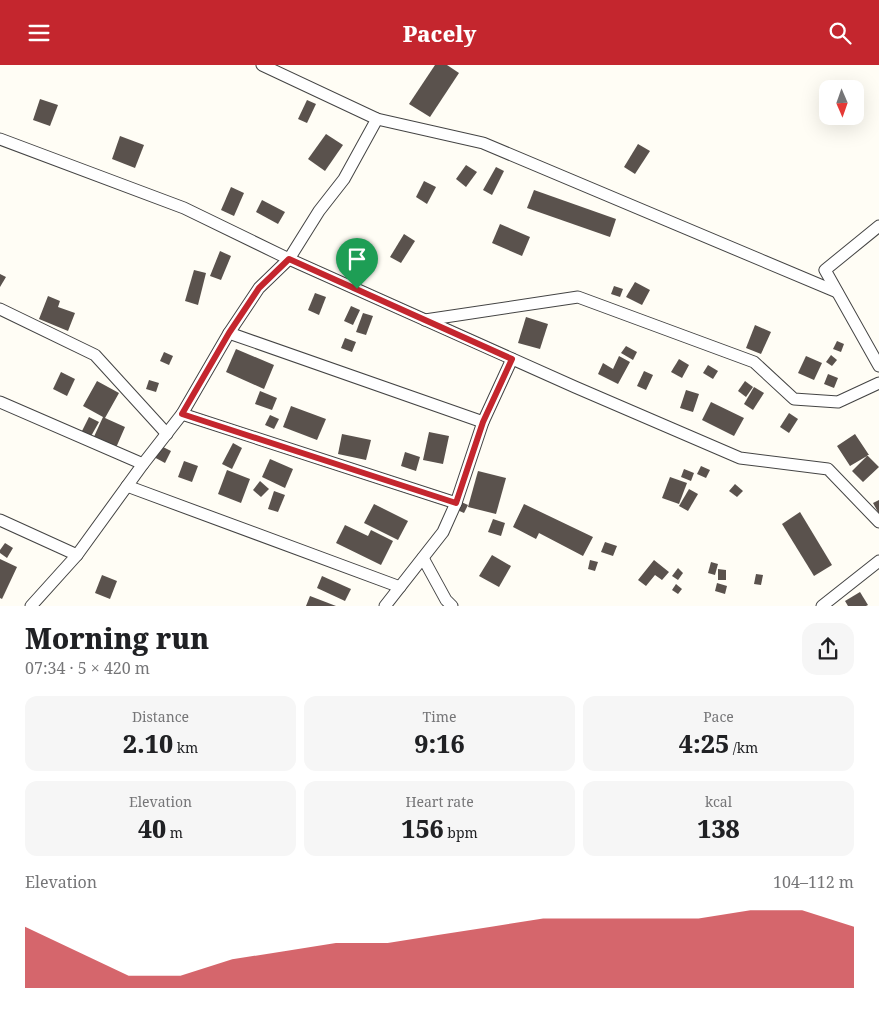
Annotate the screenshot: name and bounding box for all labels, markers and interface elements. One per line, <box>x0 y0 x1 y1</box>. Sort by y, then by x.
text: Pacely <box>403 18 476 48</box>
icon: menu <box>25 19 53 47</box>
icon: search <box>826 19 854 47</box>
north arrow <box>819 80 864 125</box>
map controls <box>819 80 864 125</box>
pin <box>336 238 378 289</box>
icon: arrive <box>343 245 371 273</box>
text: Morning run <box>25 619 209 657</box>
button: share <box>802 623 854 675</box>
text: 07:34 · 5 × 420 m <box>25 657 150 679</box>
text: Distance <box>132 707 189 726</box>
text: Time <box>423 707 456 726</box>
text: Pace <box>703 707 734 726</box>
text: 2.10 <box>123 726 173 760</box>
text: 9:16 <box>414 726 465 760</box>
text: 4:25 <box>679 726 729 760</box>
text: km <box>173 738 198 757</box>
text: /km <box>729 738 758 757</box>
text: Elevation <box>129 792 192 811</box>
text: Heart rate <box>405 792 474 811</box>
text: kcal <box>705 792 732 811</box>
text: 40 <box>138 811 166 845</box>
text: 156 <box>401 811 444 845</box>
text: 138 <box>697 811 740 845</box>
text: m <box>166 823 183 842</box>
text: bpm <box>444 823 478 842</box>
text: Elevation <box>25 871 97 893</box>
text: 104–112 m <box>773 871 854 893</box>

